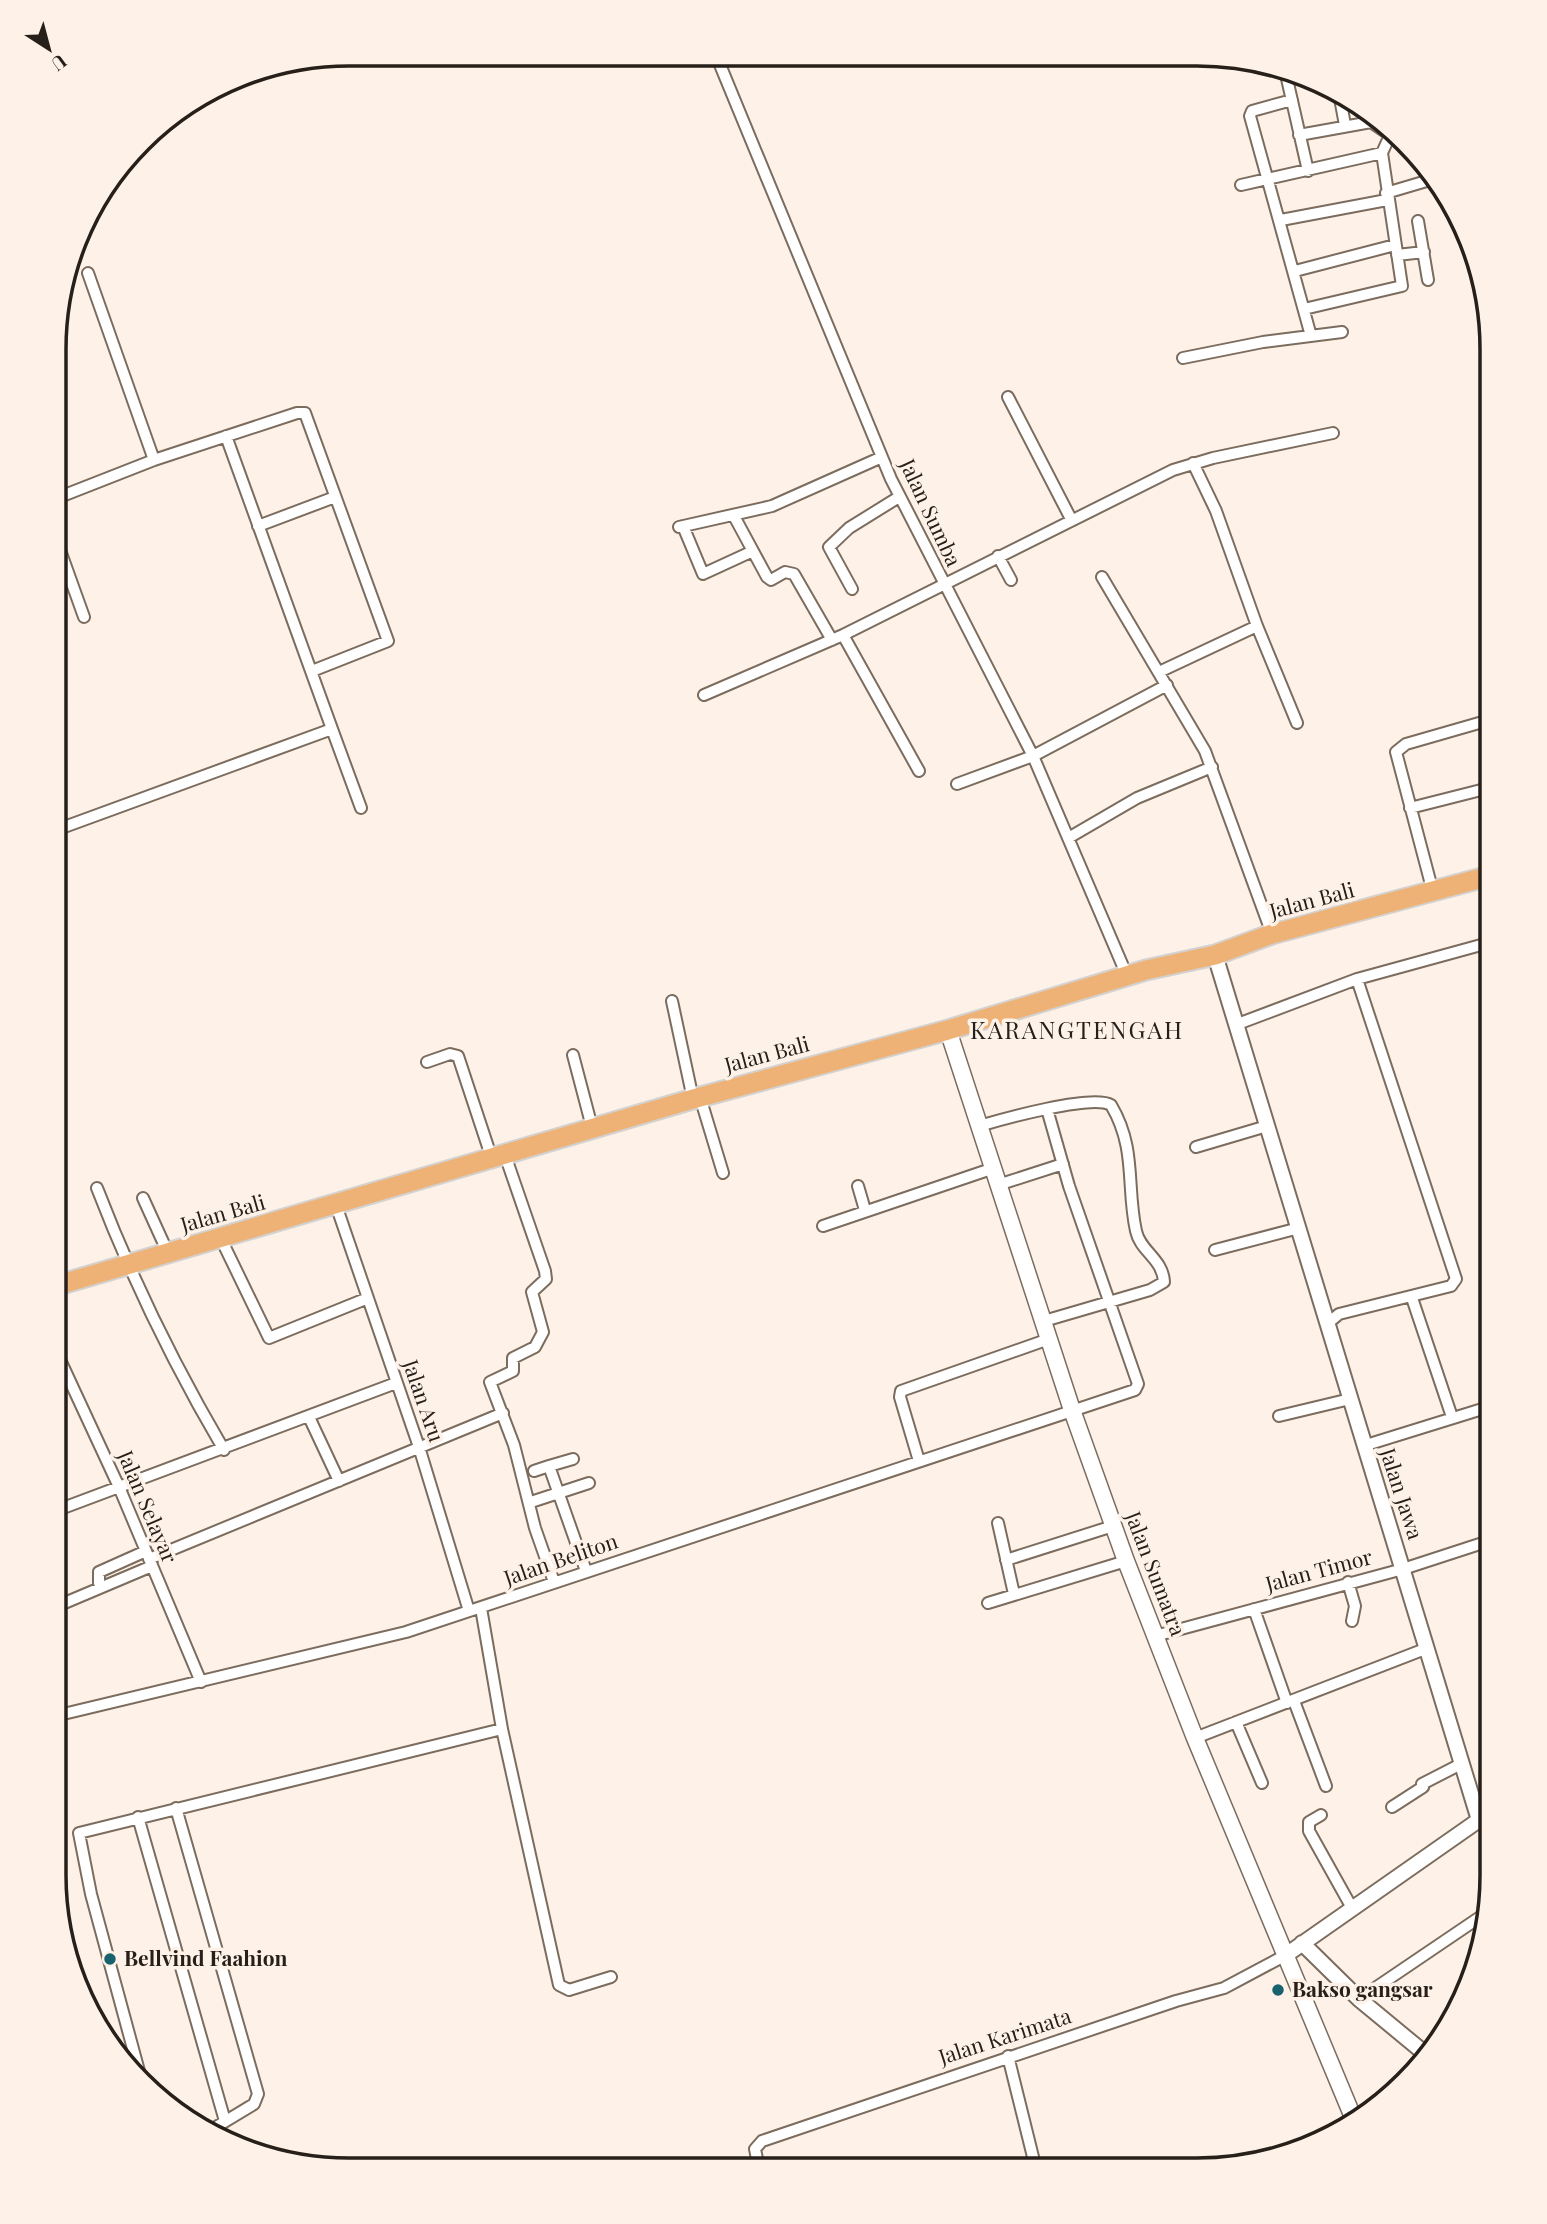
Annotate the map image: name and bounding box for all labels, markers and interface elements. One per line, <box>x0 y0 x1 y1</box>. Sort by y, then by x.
north arrow <box>14 14 84 84</box>
text: U <box>47 49 73 78</box>
street label: Jalan Sumba <box>894 453 969 571</box>
street label: Jalan Bali <box>1265 874 1357 924</box>
district label: KARANGTENGAH <box>970 1013 1184 1045</box>
street label: Jalan Bali <box>720 1028 812 1078</box>
street label: Jalan Bali <box>176 1187 268 1238</box>
street label: Jalan Aru <box>397 1355 452 1445</box>
street label: Jalan Jawa <box>1375 1443 1431 1543</box>
street label: Jalan Selayar <box>112 1445 185 1567</box>
street label: Jalan Sumatra <box>1120 1506 1194 1640</box>
street label: Jalan Beliton <box>499 1525 621 1591</box>
street label: Jalan Timor <box>1261 1541 1376 1597</box>
place label: Bellvind Faahion <box>124 1943 288 1971</box>
marker: Bellvind Faahion <box>102 1951 118 1967</box>
place label: Bakso gangsar <box>1292 1974 1433 2002</box>
marker: Bakso gangsar <box>1270 1982 1286 1998</box>
street label: Jalan Karimata <box>934 2000 1075 2070</box>

